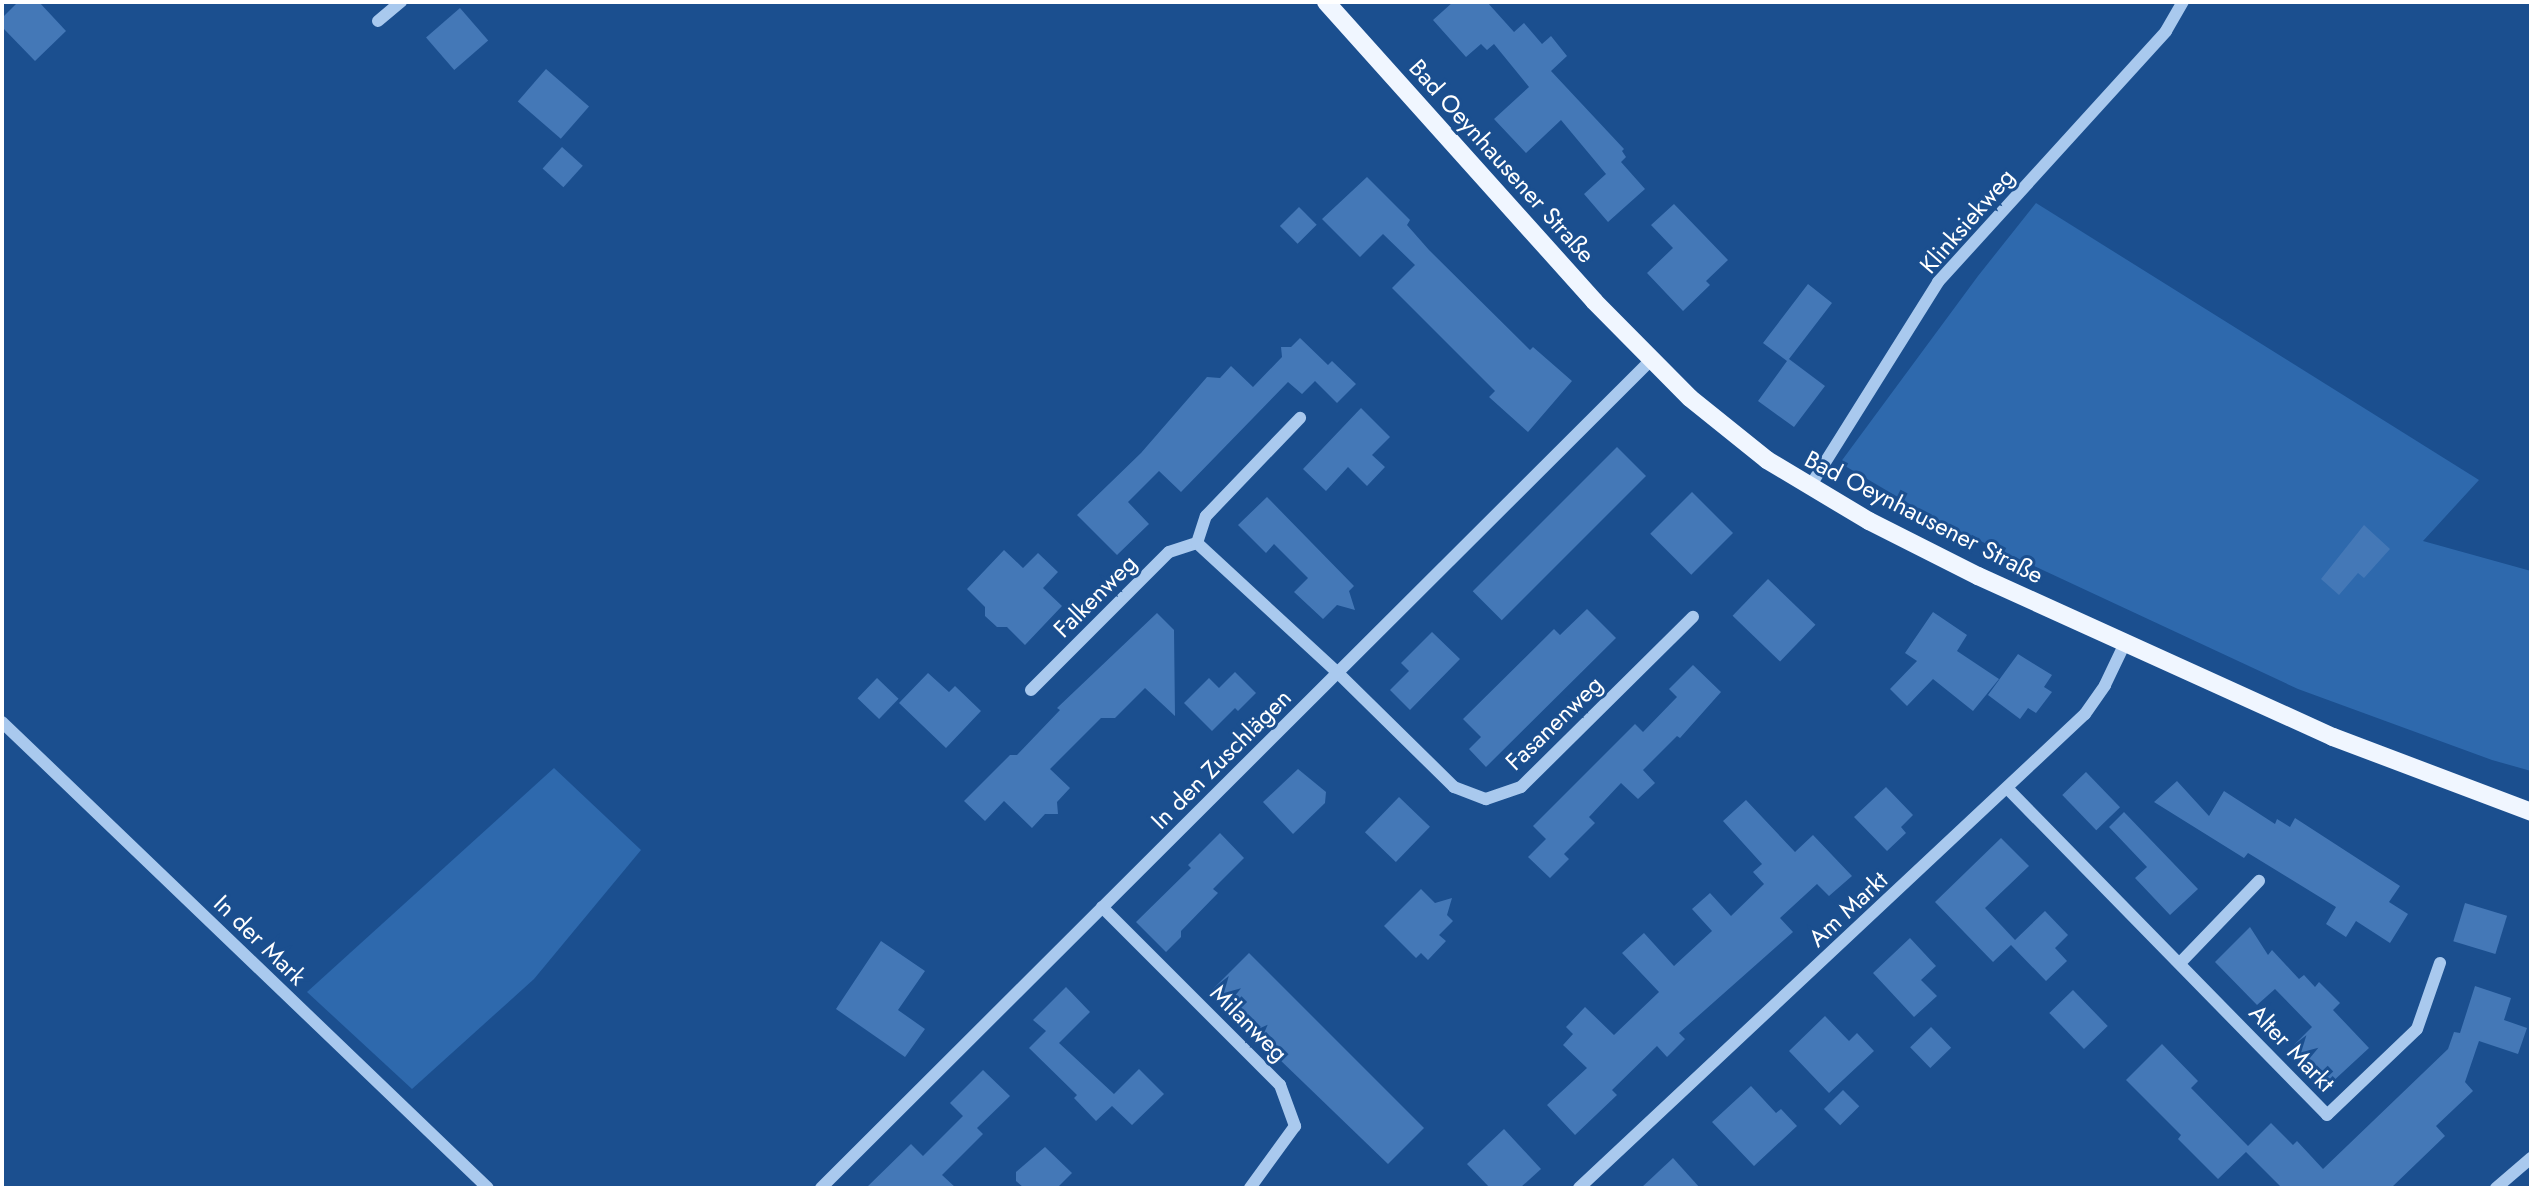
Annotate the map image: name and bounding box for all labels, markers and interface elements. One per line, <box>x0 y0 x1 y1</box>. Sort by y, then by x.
street label: Bad Oeynhausener Straße <box>1403 53 1601 269</box>
street label: Klinksiekweg <box>1914 163 2020 279</box>
street label: Bad Oeynhausener Straße <box>1800 444 2048 590</box>
street label: Falkenweg <box>1048 549 1142 643</box>
street label: Fasanenweg <box>1500 670 1608 776</box>
street label: In den Zuschlägen <box>1145 683 1297 835</box>
street label: Am Markt <box>1803 865 1893 953</box>
street label: In der Mark <box>208 889 312 991</box>
street label: Milanweg <box>1204 978 1294 1068</box>
street label: Alter Markt <box>2243 998 2341 1098</box>

